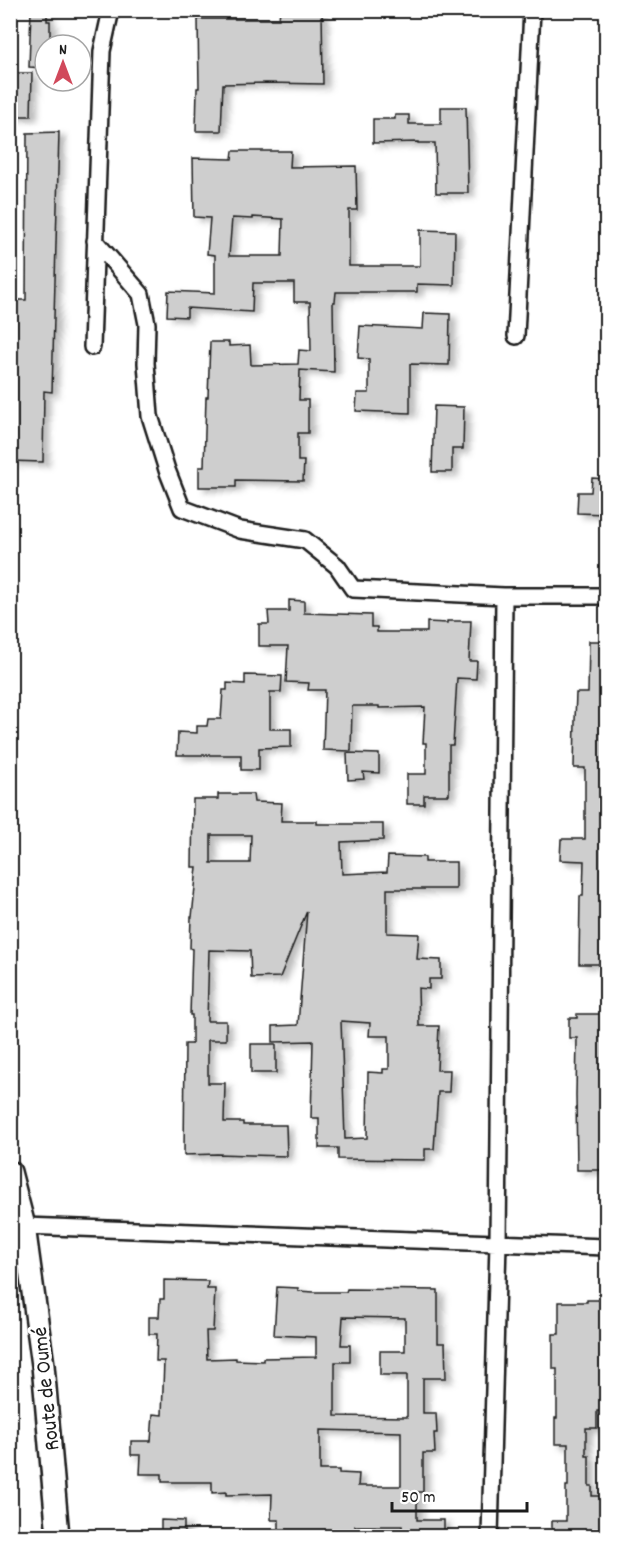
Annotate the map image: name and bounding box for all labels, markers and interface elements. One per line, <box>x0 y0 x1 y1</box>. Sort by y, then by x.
north arrow <box>33 33 93 93</box>
text: N <box>59 39 67 62</box>
street label: Route de Oumé <box>26 1325 69 1452</box>
scale bar <box>392 1475 527 1513</box>
text: 50 m <box>401 1486 436 1511</box>

